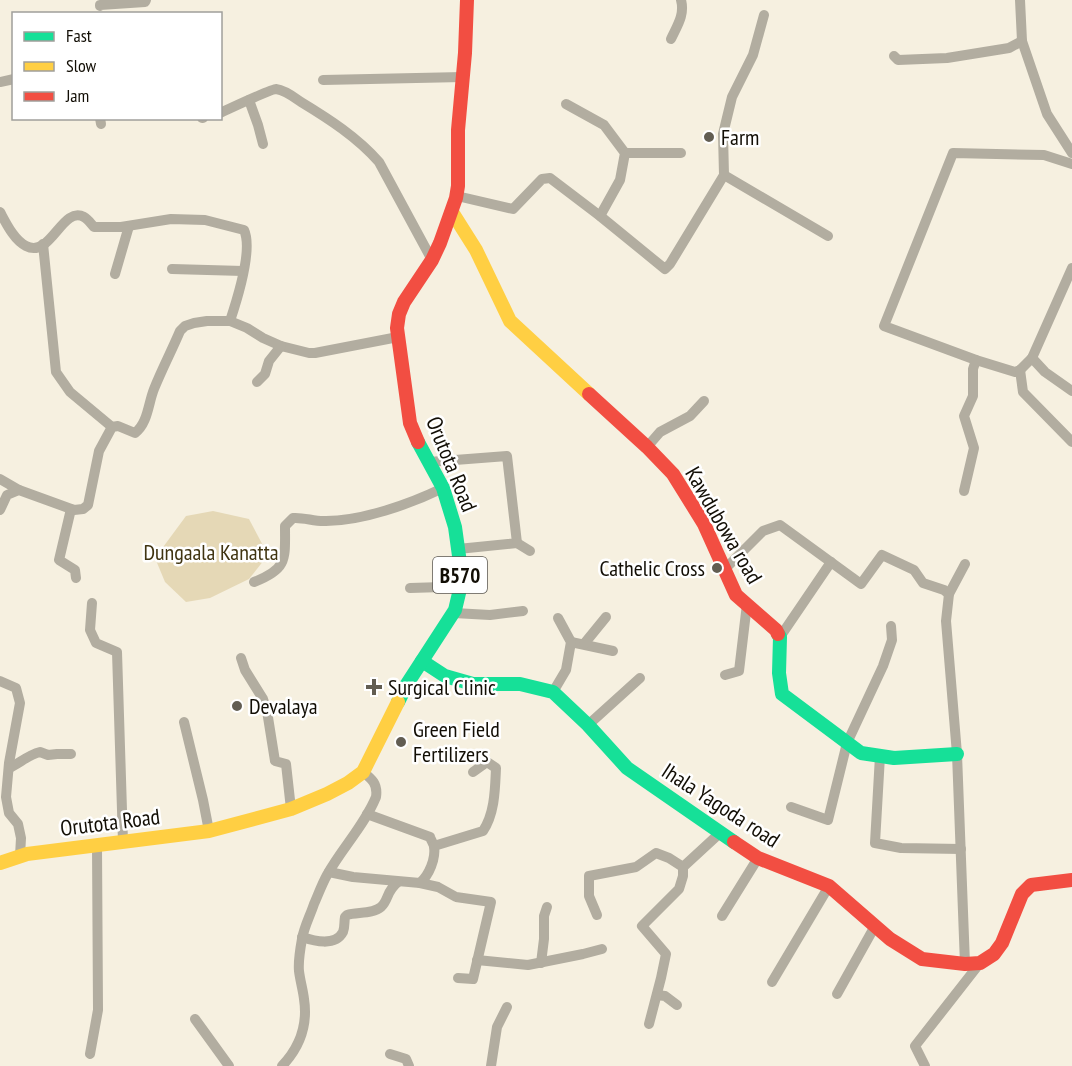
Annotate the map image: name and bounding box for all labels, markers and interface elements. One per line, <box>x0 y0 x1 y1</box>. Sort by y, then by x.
legend <box>12 12 222 120</box>
text: Fast <box>66 24 92 47</box>
text: Slow <box>66 54 97 77</box>
text: Jam <box>65 84 89 107</box>
place label: Farm <box>721 123 759 151</box>
marker: Farm <box>702 130 716 144</box>
street label: Orutota Road <box>420 412 484 516</box>
street label: Kawdubowa road <box>679 462 769 588</box>
park label: Dungaala Kanatta <box>144 538 279 566</box>
place label: Cathelic Cross <box>599 554 705 582</box>
road number: B570 <box>433 557 487 593</box>
marker: Cathelic Cross <box>710 561 724 575</box>
place label: Surgical Clinic <box>388 673 496 701</box>
marker: Surgical Clinic <box>365 678 383 696</box>
place label: Devalaya <box>249 692 318 720</box>
marker: Devalaya <box>230 699 244 713</box>
place label: Green Field Fertilizers <box>413 715 500 768</box>
marker: Green Field Fertilizers <box>394 735 408 749</box>
street label: Ihala Yagoda road <box>657 756 785 854</box>
street label: Orutota Road <box>59 802 161 842</box>

